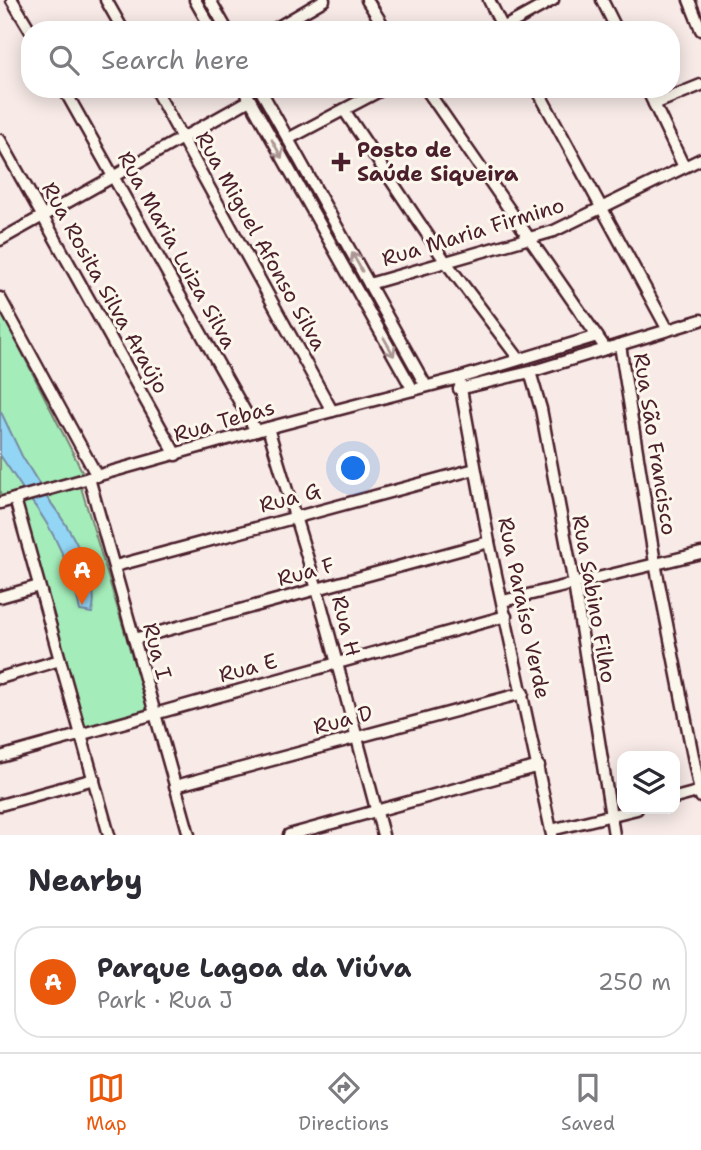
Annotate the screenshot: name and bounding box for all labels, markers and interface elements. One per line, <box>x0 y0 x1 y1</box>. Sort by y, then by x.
search box <box>21 21 680 98</box>
icon: search <box>45 41 83 79</box>
text: Search here <box>101 42 250 77</box>
street label: Rua Miguel Afonso Silva <box>189 126 333 356</box>
place label: Posto de Saúde Siqueira <box>357 136 519 188</box>
one-way arrow <box>271 138 285 159</box>
street label: Rua Maria Luiza Silva <box>111 146 243 354</box>
marker: Posto de Saúde Siqueira <box>331 152 351 172</box>
street label: Rua Rosita Silva Araújo <box>35 177 175 399</box>
street label: Rua Maria Firmino <box>378 191 568 273</box>
one-way arrow <box>350 253 364 273</box>
one-way arrow <box>382 337 396 357</box>
street label: Rua São Francisco <box>627 351 683 537</box>
street label: Rua Tebas <box>170 393 278 449</box>
your location <box>336 451 370 485</box>
street label: Rua G <box>256 476 324 520</box>
street label: Rua Sabino Filho <box>565 513 623 685</box>
street label: Rua Paraíso Verde <box>491 515 557 701</box>
pin: A <box>59 547 105 605</box>
street label: Rua F <box>274 551 338 593</box>
street label: Rua H <box>325 593 367 659</box>
street label: Rua I <box>136 619 178 683</box>
street label: Rua E <box>216 647 280 689</box>
street label: Rua D <box>310 699 376 741</box>
map controls <box>617 751 680 814</box>
button: layers <box>617 751 680 814</box>
text: Nearby <box>28 860 143 901</box>
text: Parque Lagoa da Viúva <box>97 950 411 985</box>
text: A <box>44 967 62 997</box>
text: 250 m <box>598 967 671 997</box>
text: Park · Rua J <box>97 985 233 1015</box>
tab: Map <box>86 1069 127 1136</box>
tab: Directions <box>299 1069 389 1136</box>
tab: Saved <box>561 1069 615 1136</box>

